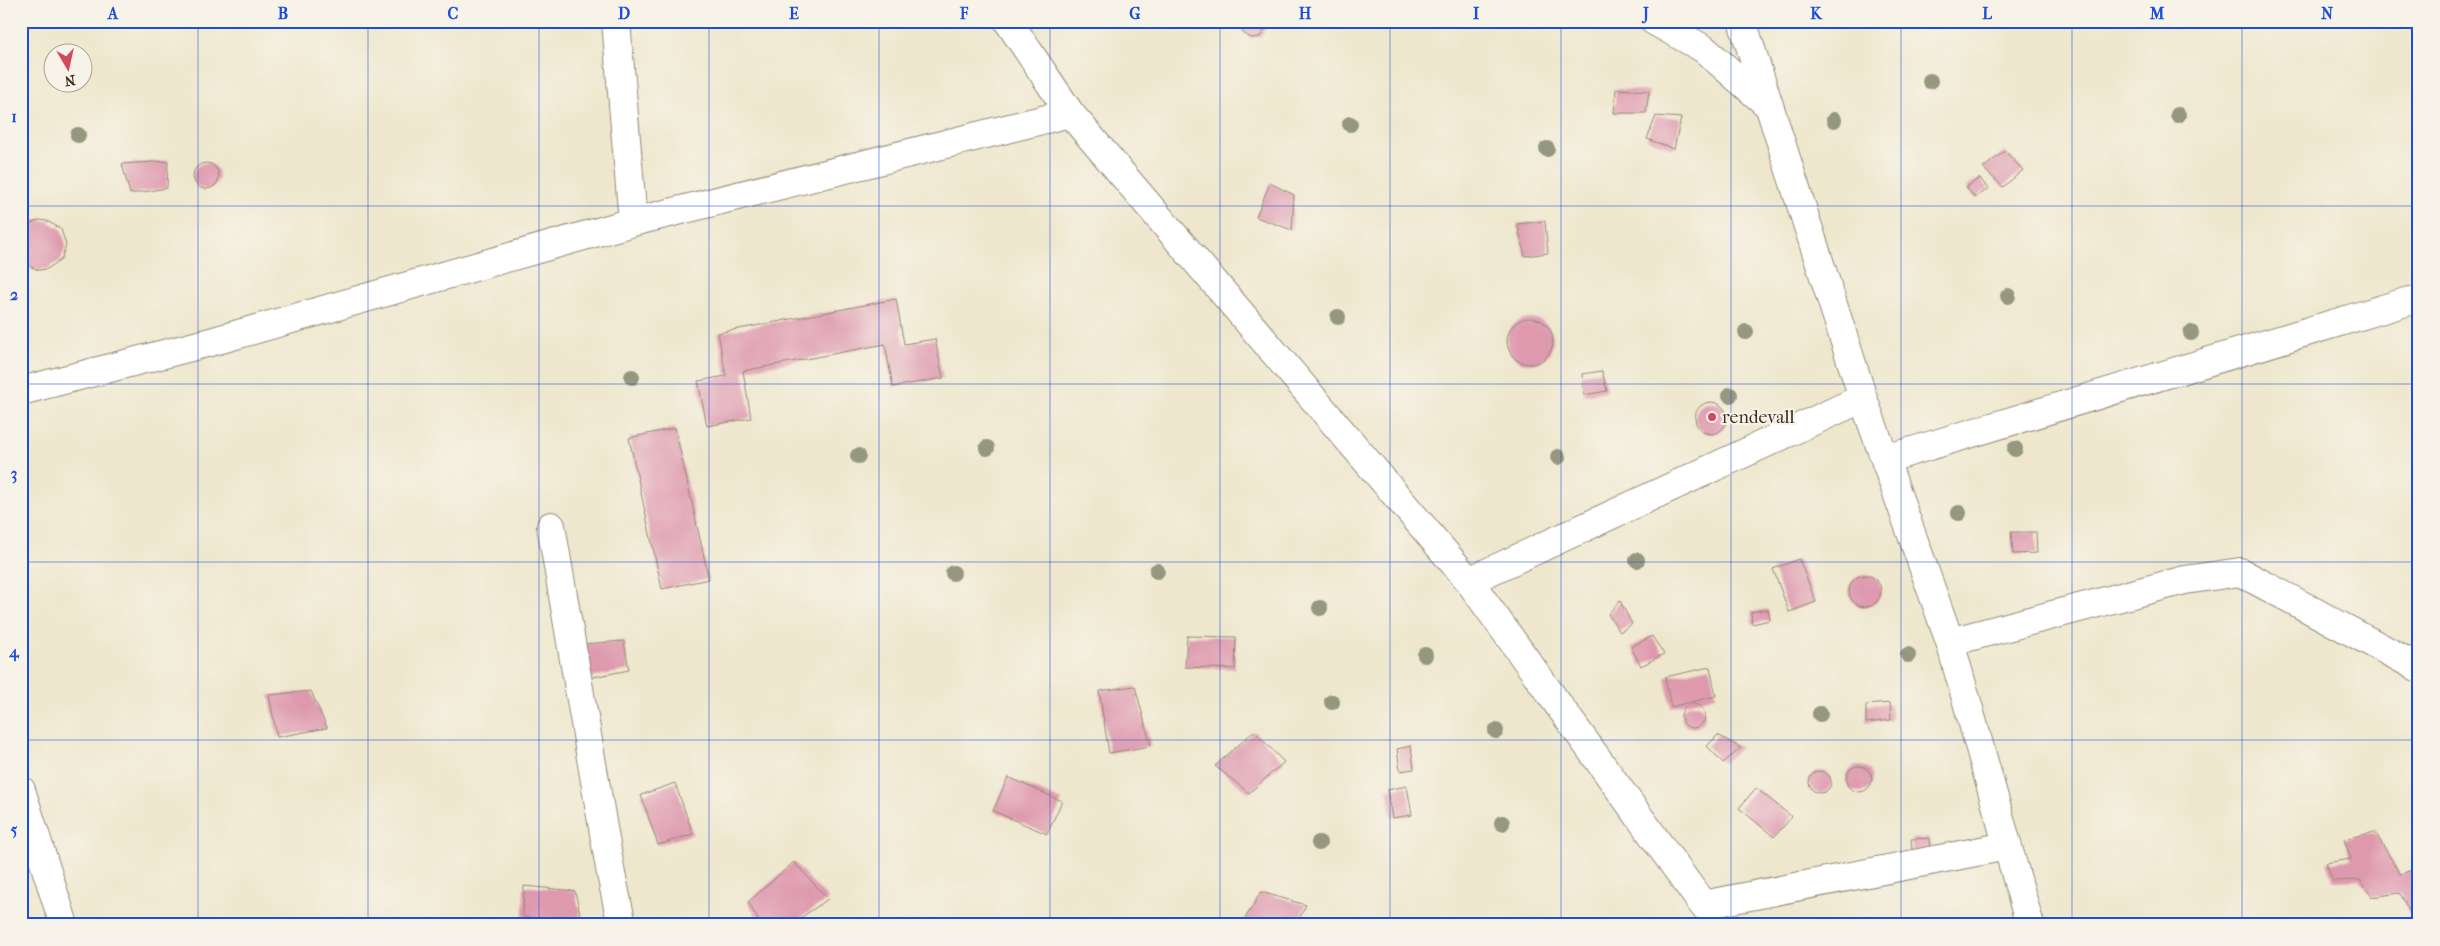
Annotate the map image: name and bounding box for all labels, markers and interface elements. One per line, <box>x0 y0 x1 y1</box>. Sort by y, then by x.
text: A <box>107 4 119 23</box>
text: B <box>278 4 288 23</box>
text: C <box>448 4 459 23</box>
text: D <box>618 4 630 23</box>
text: E <box>789 4 799 23</box>
text: F <box>959 4 969 23</box>
text: G <box>1129 4 1141 23</box>
text: H <box>1299 4 1312 23</box>
text: I <box>1473 4 1480 23</box>
text: J <box>1641 4 1649 24</box>
text: K <box>1810 4 1823 23</box>
text: L <box>1982 4 1992 23</box>
text: M <box>2149 4 2165 23</box>
text: N <box>2321 4 2334 23</box>
north arrow <box>42 42 92 92</box>
text: N <box>63 71 77 90</box>
text: 1 <box>11 107 17 126</box>
text: 2 <box>10 285 18 304</box>
place label: rendevall <box>1722 407 1794 428</box>
marker: rendevall <box>1706 411 1718 423</box>
text: 3 <box>11 464 17 484</box>
text: 4 <box>8 642 20 662</box>
text: 5 <box>11 820 18 839</box>

